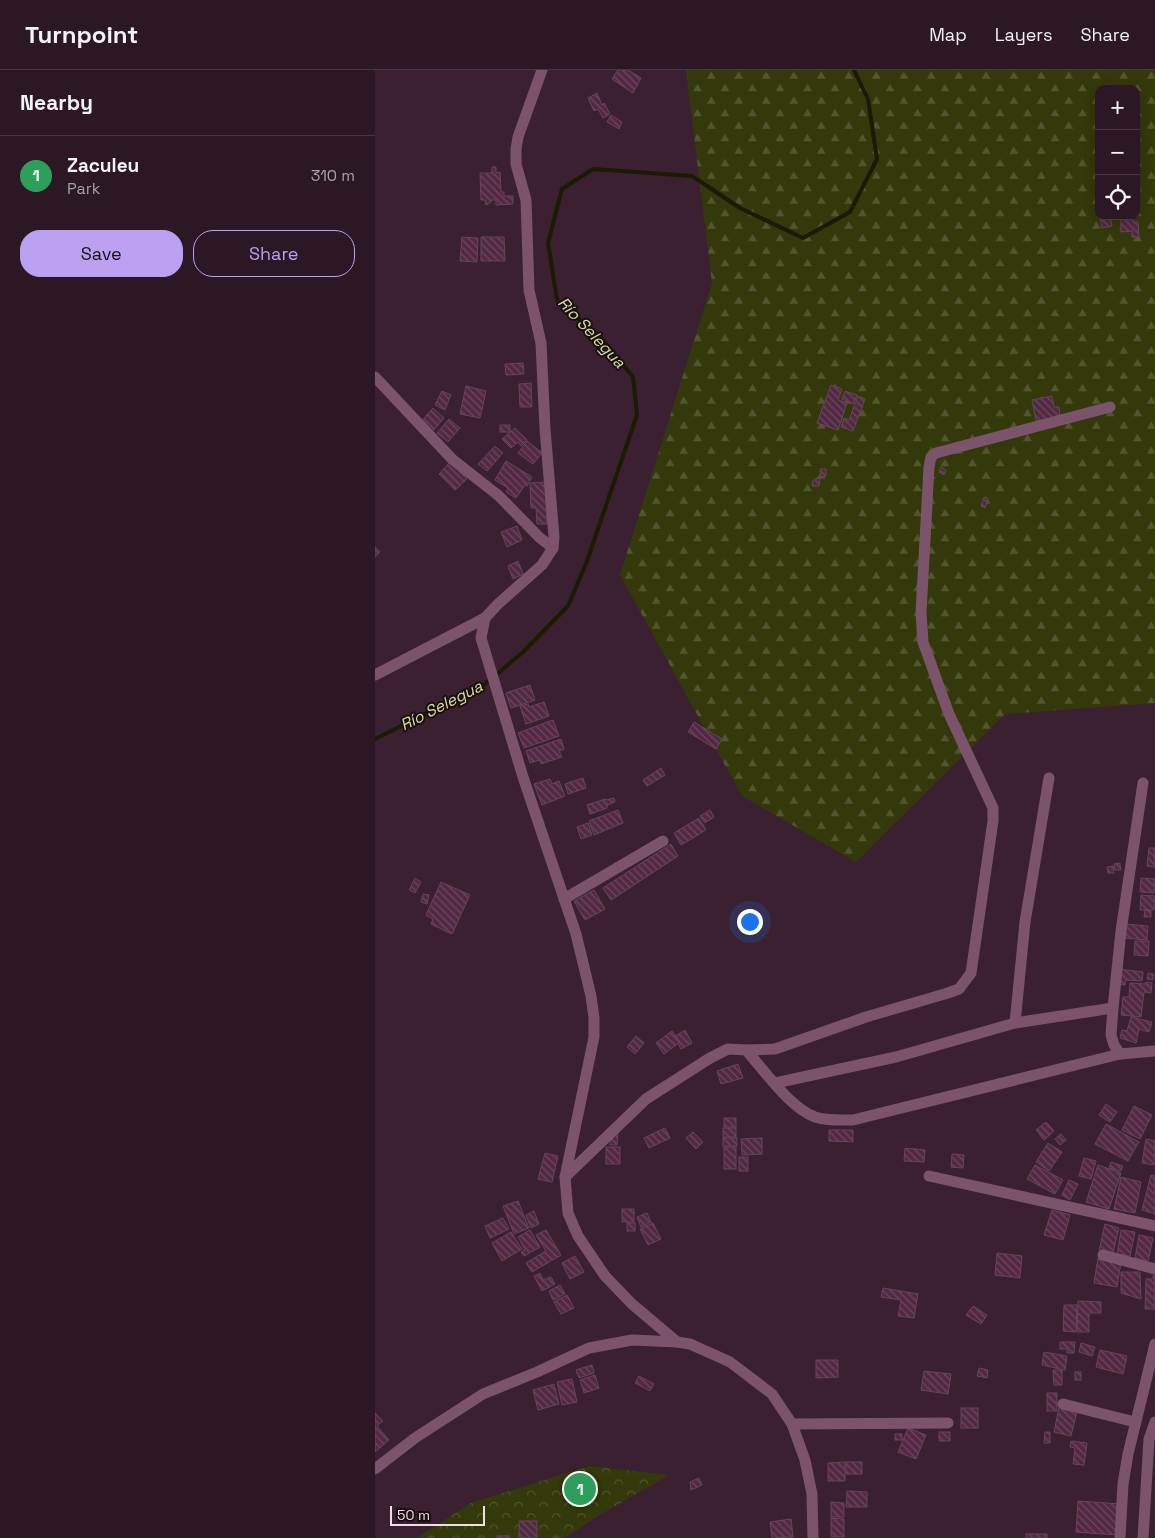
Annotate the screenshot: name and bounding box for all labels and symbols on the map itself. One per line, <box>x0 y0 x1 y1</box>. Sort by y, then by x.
water label: Río Selegua <box>553 292 631 373</box>
water label: Río Selegua <box>396 675 487 735</box>
your location <box>737 909 763 935</box>
pin: 1 <box>564 1470 596 1508</box>
scale bar <box>390 1503 485 1526</box>

